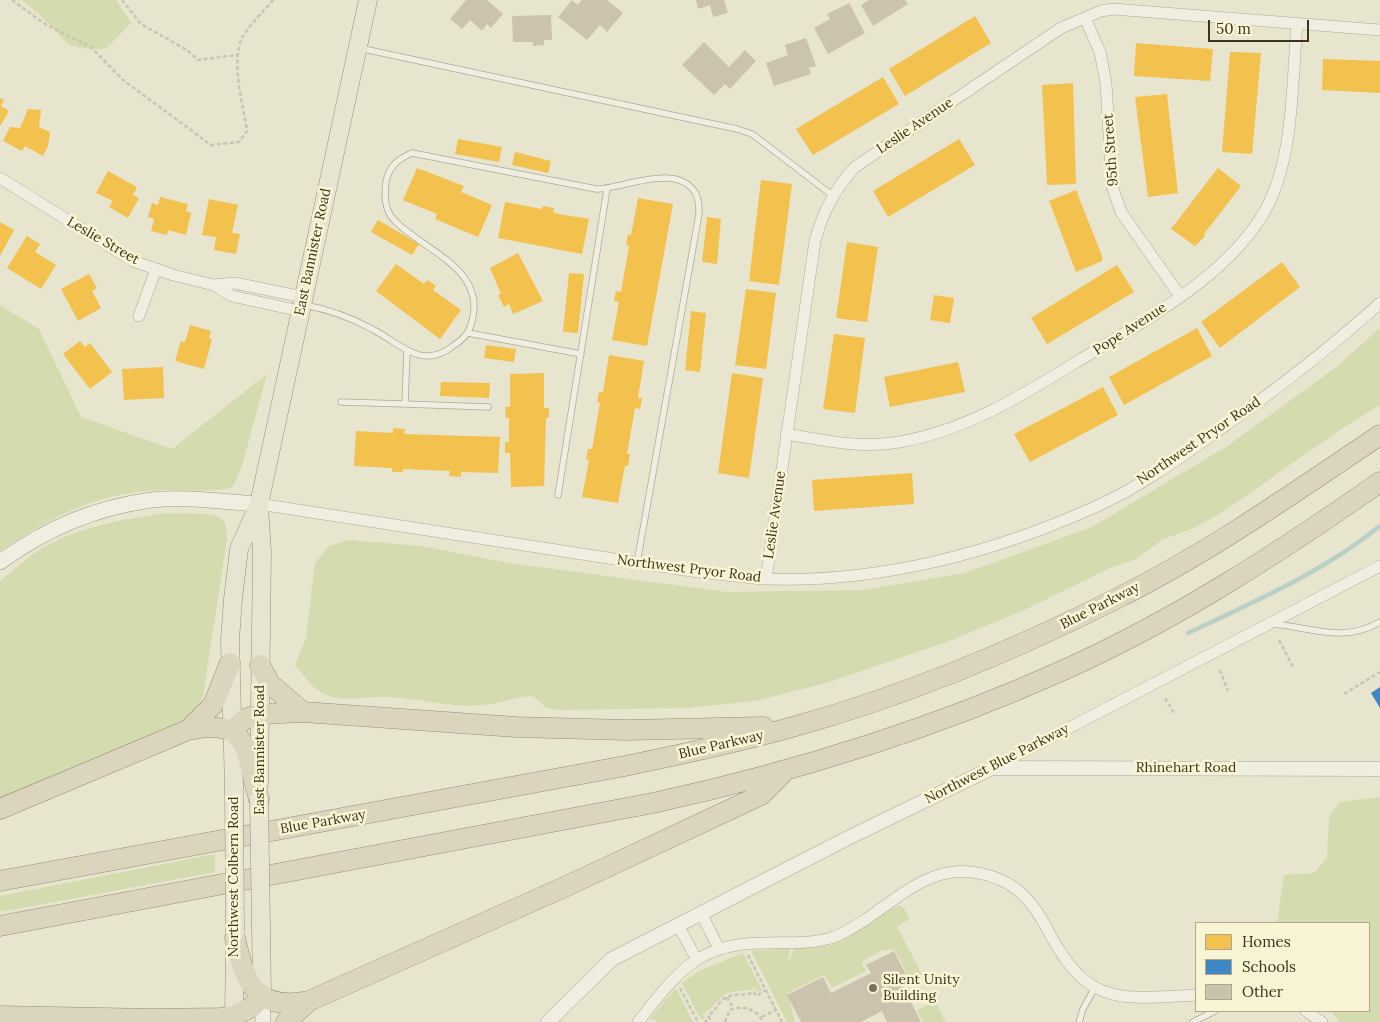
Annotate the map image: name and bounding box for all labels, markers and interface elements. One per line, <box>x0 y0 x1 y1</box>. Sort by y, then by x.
scale bar <box>1210 10 1311 42</box>
text: 50 m <box>1216 19 1251 38</box>
street label: Leslie Avenue <box>874 94 956 158</box>
street label: 95th Street <box>1100 113 1122 187</box>
street label: East Bannister Road <box>291 187 335 317</box>
street label: Leslie Street <box>64 214 142 268</box>
street label: Pope Avenue <box>1090 299 1170 359</box>
street label: Northwest Pryor Road <box>1134 393 1264 489</box>
street label: Leslie Avenue <box>761 470 789 560</box>
street label: Northwest Pryor Road <box>616 552 762 586</box>
street label: Blue Parkway <box>1058 579 1142 633</box>
street label: East Bannister Road <box>252 685 268 815</box>
street label: Northwest Blue Parkway <box>922 720 1072 808</box>
street label: Blue Parkway <box>677 727 765 763</box>
street label: Rhinehart Road <box>1136 760 1236 776</box>
street label: Northwest Colbern Road <box>226 796 242 958</box>
street label: Blue Parkway <box>279 806 367 838</box>
legend <box>1195 922 1370 1012</box>
text: Homes <box>1242 932 1291 951</box>
text: Schools <box>1242 957 1296 976</box>
place label: Silent Unity Building <box>883 972 960 1004</box>
marker: Silent Unity Building <box>867 982 879 994</box>
text: Other <box>1242 982 1283 1001</box>

